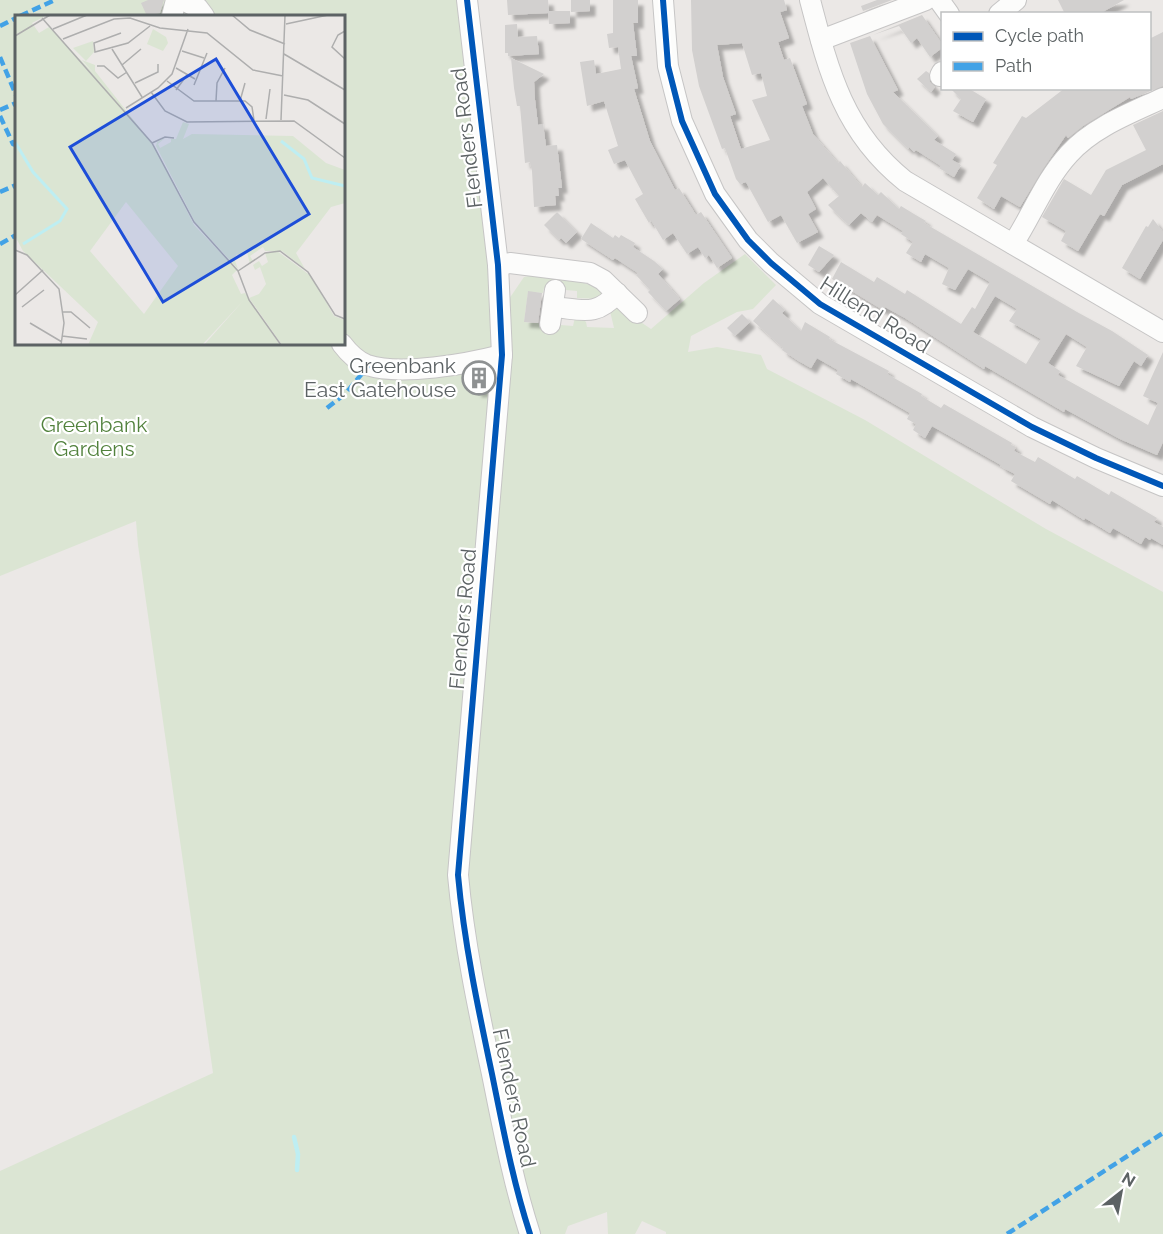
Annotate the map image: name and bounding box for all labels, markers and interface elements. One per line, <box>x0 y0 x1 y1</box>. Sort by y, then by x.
legend <box>941 12 1151 90</box>
inset map <box>15 15 345 345</box>
text: Cycle path <box>995 25 1084 46</box>
text: Path <box>995 55 1032 76</box>
street label: Flenders Road <box>445 66 488 210</box>
street label: Hillend Road <box>816 271 935 358</box>
place label: Greenbank East Gatehouse <box>304 353 456 402</box>
building icon: Greenbank East Gatehouse <box>461 360 497 396</box>
park label: Greenbank Gardens <box>41 412 147 461</box>
street label: Flenders Road <box>444 547 481 690</box>
street label: Flenders Road <box>488 1026 541 1170</box>
north arrow <box>1091 1162 1151 1222</box>
text: N <box>1118 1168 1139 1191</box>

